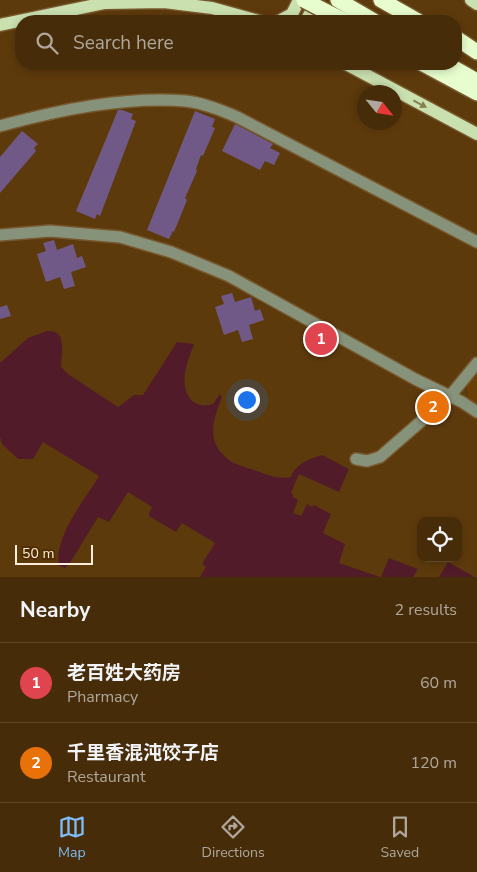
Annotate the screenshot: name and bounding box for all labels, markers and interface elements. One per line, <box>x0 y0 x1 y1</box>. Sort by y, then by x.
search box <box>15 15 462 70</box>
icon: search <box>33 29 61 57</box>
text: Search here <box>73 30 174 56</box>
north arrow <box>357 85 402 130</box>
one-way arrow <box>413 99 427 108</box>
pin: 1 <box>305 320 337 358</box>
your location <box>234 387 260 413</box>
pin: 2 <box>417 388 449 426</box>
map controls <box>417 517 462 562</box>
button: locate <box>417 517 462 562</box>
scale bar <box>15 542 92 565</box>
text: 50 m <box>22 544 54 563</box>
text: Nearby <box>20 596 90 624</box>
text: 2 results <box>395 599 457 621</box>
text: 老百姓大药房 <box>67 660 181 686</box>
text: 1 <box>31 672 41 694</box>
text: 60 m <box>420 672 457 694</box>
text: Pharmacy <box>67 686 138 708</box>
text: 千里香混沌饺子店 <box>67 740 219 766</box>
text: 2 <box>31 752 41 774</box>
text: 120 m <box>410 752 457 774</box>
text: Restaurant <box>67 766 146 788</box>
tab: Map <box>58 813 86 862</box>
tab: Directions <box>202 813 265 862</box>
tab: Saved <box>380 813 419 862</box>

